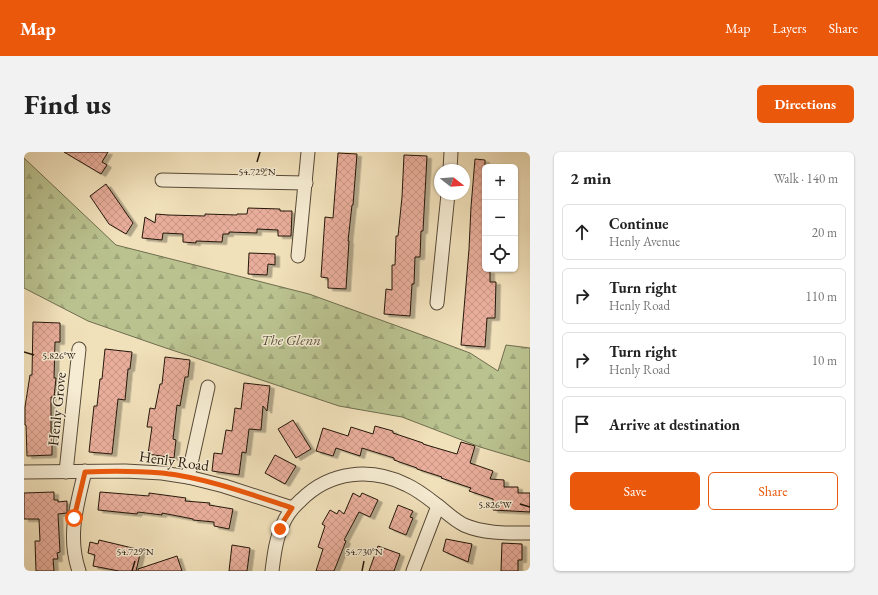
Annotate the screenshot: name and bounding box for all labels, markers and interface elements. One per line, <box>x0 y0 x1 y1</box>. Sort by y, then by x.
text: Map <box>20 16 56 41</box>
text: Map <box>725 19 750 37</box>
text: Layers <box>772 19 807 37</box>
text: Share <box>829 19 858 37</box>
button: Directions <box>757 85 854 123</box>
text: Find us <box>24 86 111 122</box>
north arrow <box>434 164 470 200</box>
map controls <box>482 164 518 272</box>
button: + <box>482 164 518 200</box>
text: 54.729°N <box>238 165 276 178</box>
text: 2 min <box>570 167 611 189</box>
text: Walk · 140 m <box>774 170 838 187</box>
button: − <box>482 200 518 236</box>
text: Continue <box>609 214 669 233</box>
icon: ahead <box>571 221 593 243</box>
text: 20 m <box>812 224 837 241</box>
text: Henly Avenue <box>609 233 680 250</box>
button: locate <box>482 236 518 272</box>
text: Turn right <box>609 278 677 297</box>
icon: right <box>571 285 593 307</box>
text: 110 m <box>806 288 837 305</box>
text: Henly Road <box>609 297 670 314</box>
park label: The Glenn <box>261 330 321 349</box>
text: Turn right <box>609 342 677 361</box>
text: 5.826°W <box>42 349 77 362</box>
icon: right <box>571 349 593 371</box>
text: 10 m <box>812 352 837 369</box>
text: Henly Road <box>609 361 670 378</box>
street label: Henly Grove <box>43 371 70 447</box>
icon: arrive <box>571 413 593 435</box>
text: Arrive at destination <box>609 415 740 434</box>
street label: Henly Road <box>138 446 211 475</box>
button: Save <box>570 472 700 510</box>
button: Share <box>708 472 838 510</box>
text: 5.826°W <box>478 498 513 511</box>
route start <box>65 509 83 527</box>
route end <box>271 520 289 538</box>
text: 54.729°N <box>116 545 154 558</box>
text: 54.730°N <box>345 545 383 558</box>

